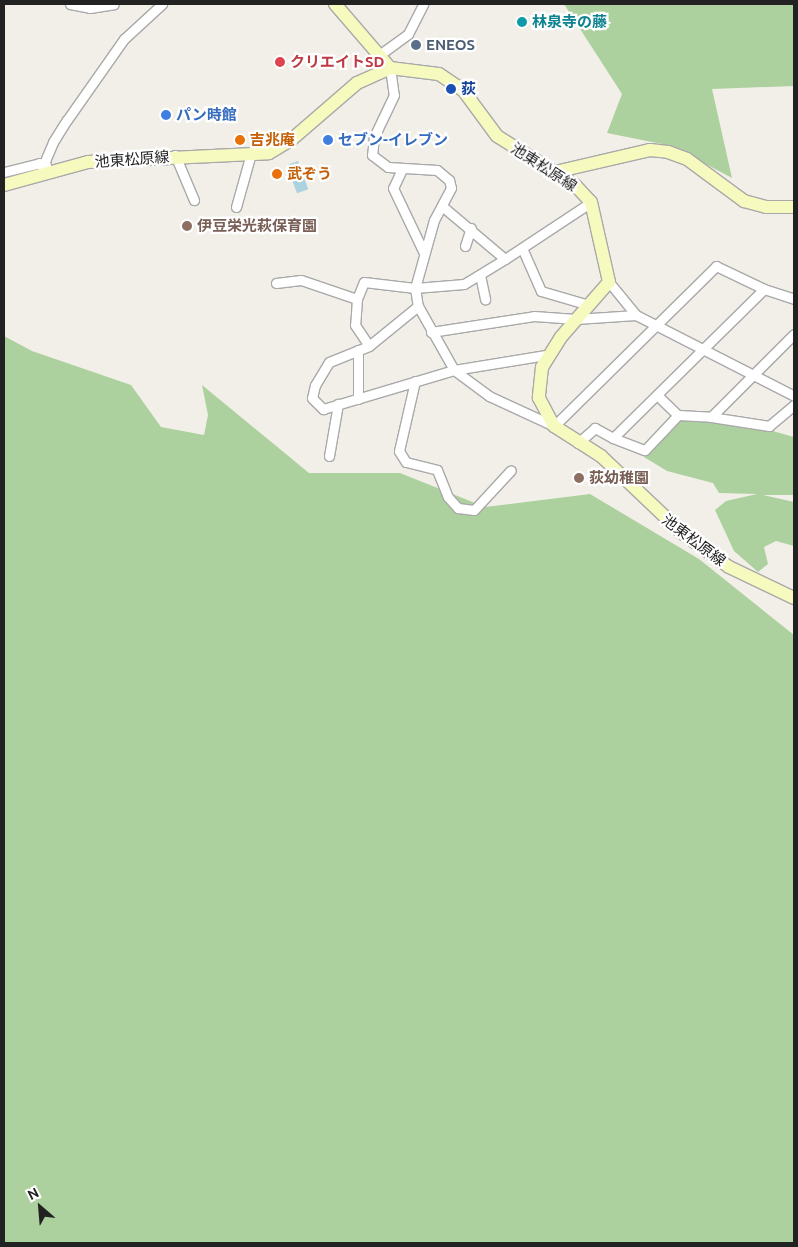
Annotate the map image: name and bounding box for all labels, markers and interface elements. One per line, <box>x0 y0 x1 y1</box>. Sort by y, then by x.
place label: 林泉寺の藤 <box>532 13 607 31</box>
marker: 林泉寺の藤 <box>516 16 528 28</box>
place label: ENEOS <box>426 36 475 54</box>
marker: ENEOS <box>410 39 422 51</box>
place label: クリエイトSD <box>290 53 384 71</box>
marker: クリエイトSD <box>274 56 286 68</box>
place label: 荻 <box>461 80 476 98</box>
marker: 荻 <box>445 83 457 95</box>
place label: パン時館 <box>176 106 236 124</box>
marker: パン時館 <box>160 109 172 121</box>
place label: 吉兆庵 <box>250 131 295 149</box>
place label: セブン-イレブン <box>338 131 448 149</box>
marker: 吉兆庵 <box>234 134 246 146</box>
marker: セブン-イレブン <box>322 134 334 146</box>
street label: 池東松原線 <box>508 139 580 195</box>
street label: 池東松原線 <box>94 147 170 171</box>
place label: 武ぞう <box>287 165 332 183</box>
marker: 武ぞう <box>271 168 283 180</box>
place label: 伊豆栄光萩保育園 <box>197 217 317 235</box>
marker: 伊豆栄光萩保育園 <box>181 220 193 232</box>
place label: 荻幼稚園 <box>589 469 649 487</box>
marker: 荻幼稚園 <box>573 472 585 484</box>
street label: 池東松原線 <box>659 510 729 570</box>
north arrow <box>15 1182 65 1232</box>
text: N <box>25 1184 41 1203</box>

